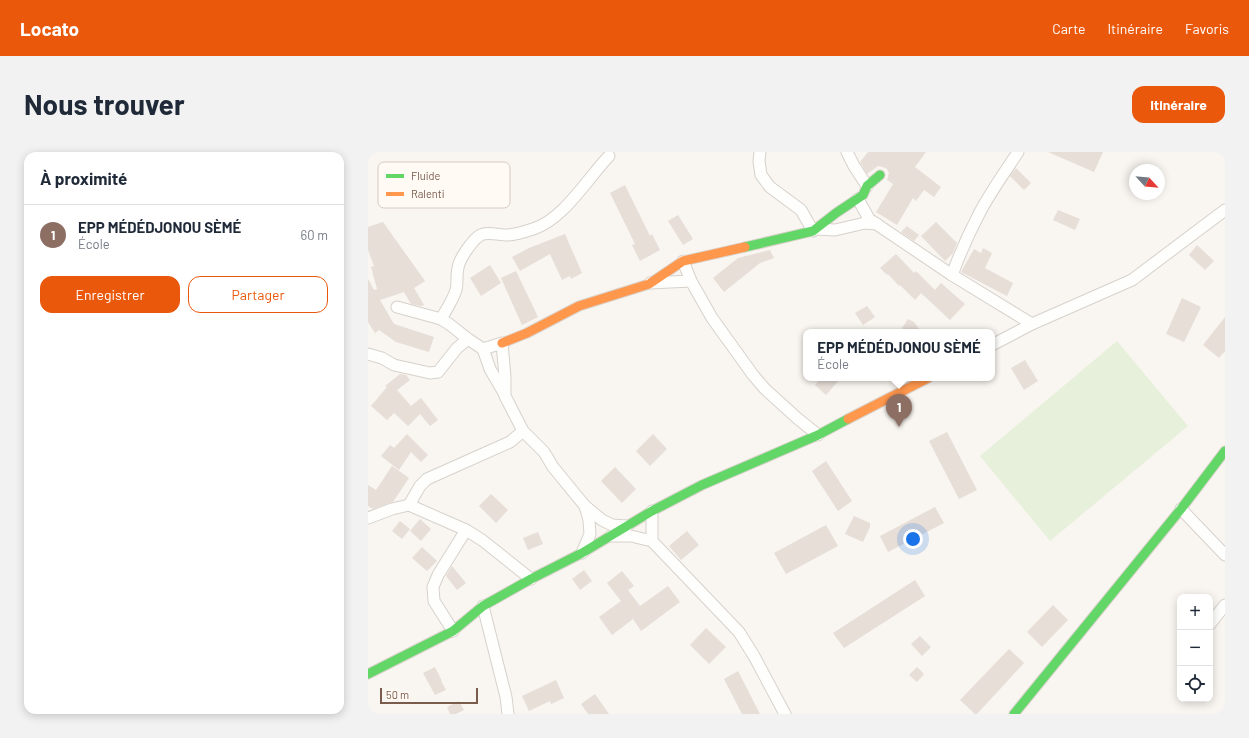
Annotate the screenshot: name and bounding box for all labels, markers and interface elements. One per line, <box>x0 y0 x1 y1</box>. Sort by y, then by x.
text: Locato <box>20 17 79 40</box>
text: Carte <box>1052 20 1085 37</box>
text: Itinéraire <box>1107 20 1163 37</box>
text: Favoris <box>1185 20 1229 37</box>
button: Itinéraire <box>1132 86 1225 123</box>
text: Nous trouver <box>24 87 185 121</box>
legend <box>378 162 510 208</box>
north arrow <box>1129 164 1165 200</box>
text: À proximité <box>40 168 127 188</box>
text: Fluide <box>411 169 440 182</box>
text: Ralenti <box>411 187 445 200</box>
text: EPP MÉDÉDJONOU SÈMÉ <box>78 218 241 236</box>
text: 1 <box>51 227 55 243</box>
text: 60 m <box>301 227 328 243</box>
text: École <box>78 236 110 252</box>
button: Enregistrer <box>40 276 180 313</box>
button: Partager <box>188 276 328 313</box>
popup <box>803 329 995 381</box>
text: EPP MÉDÉDJONOU SÈMÉ <box>817 338 981 356</box>
text: École <box>817 356 849 372</box>
pin: 1 <box>886 394 912 427</box>
your location <box>903 529 923 549</box>
map controls <box>1177 594 1213 702</box>
button: + <box>1177 594 1213 630</box>
button: − <box>1177 630 1213 666</box>
button: locate <box>1177 666 1213 702</box>
scale bar <box>380 686 478 705</box>
text: 50 m <box>386 688 409 701</box>

